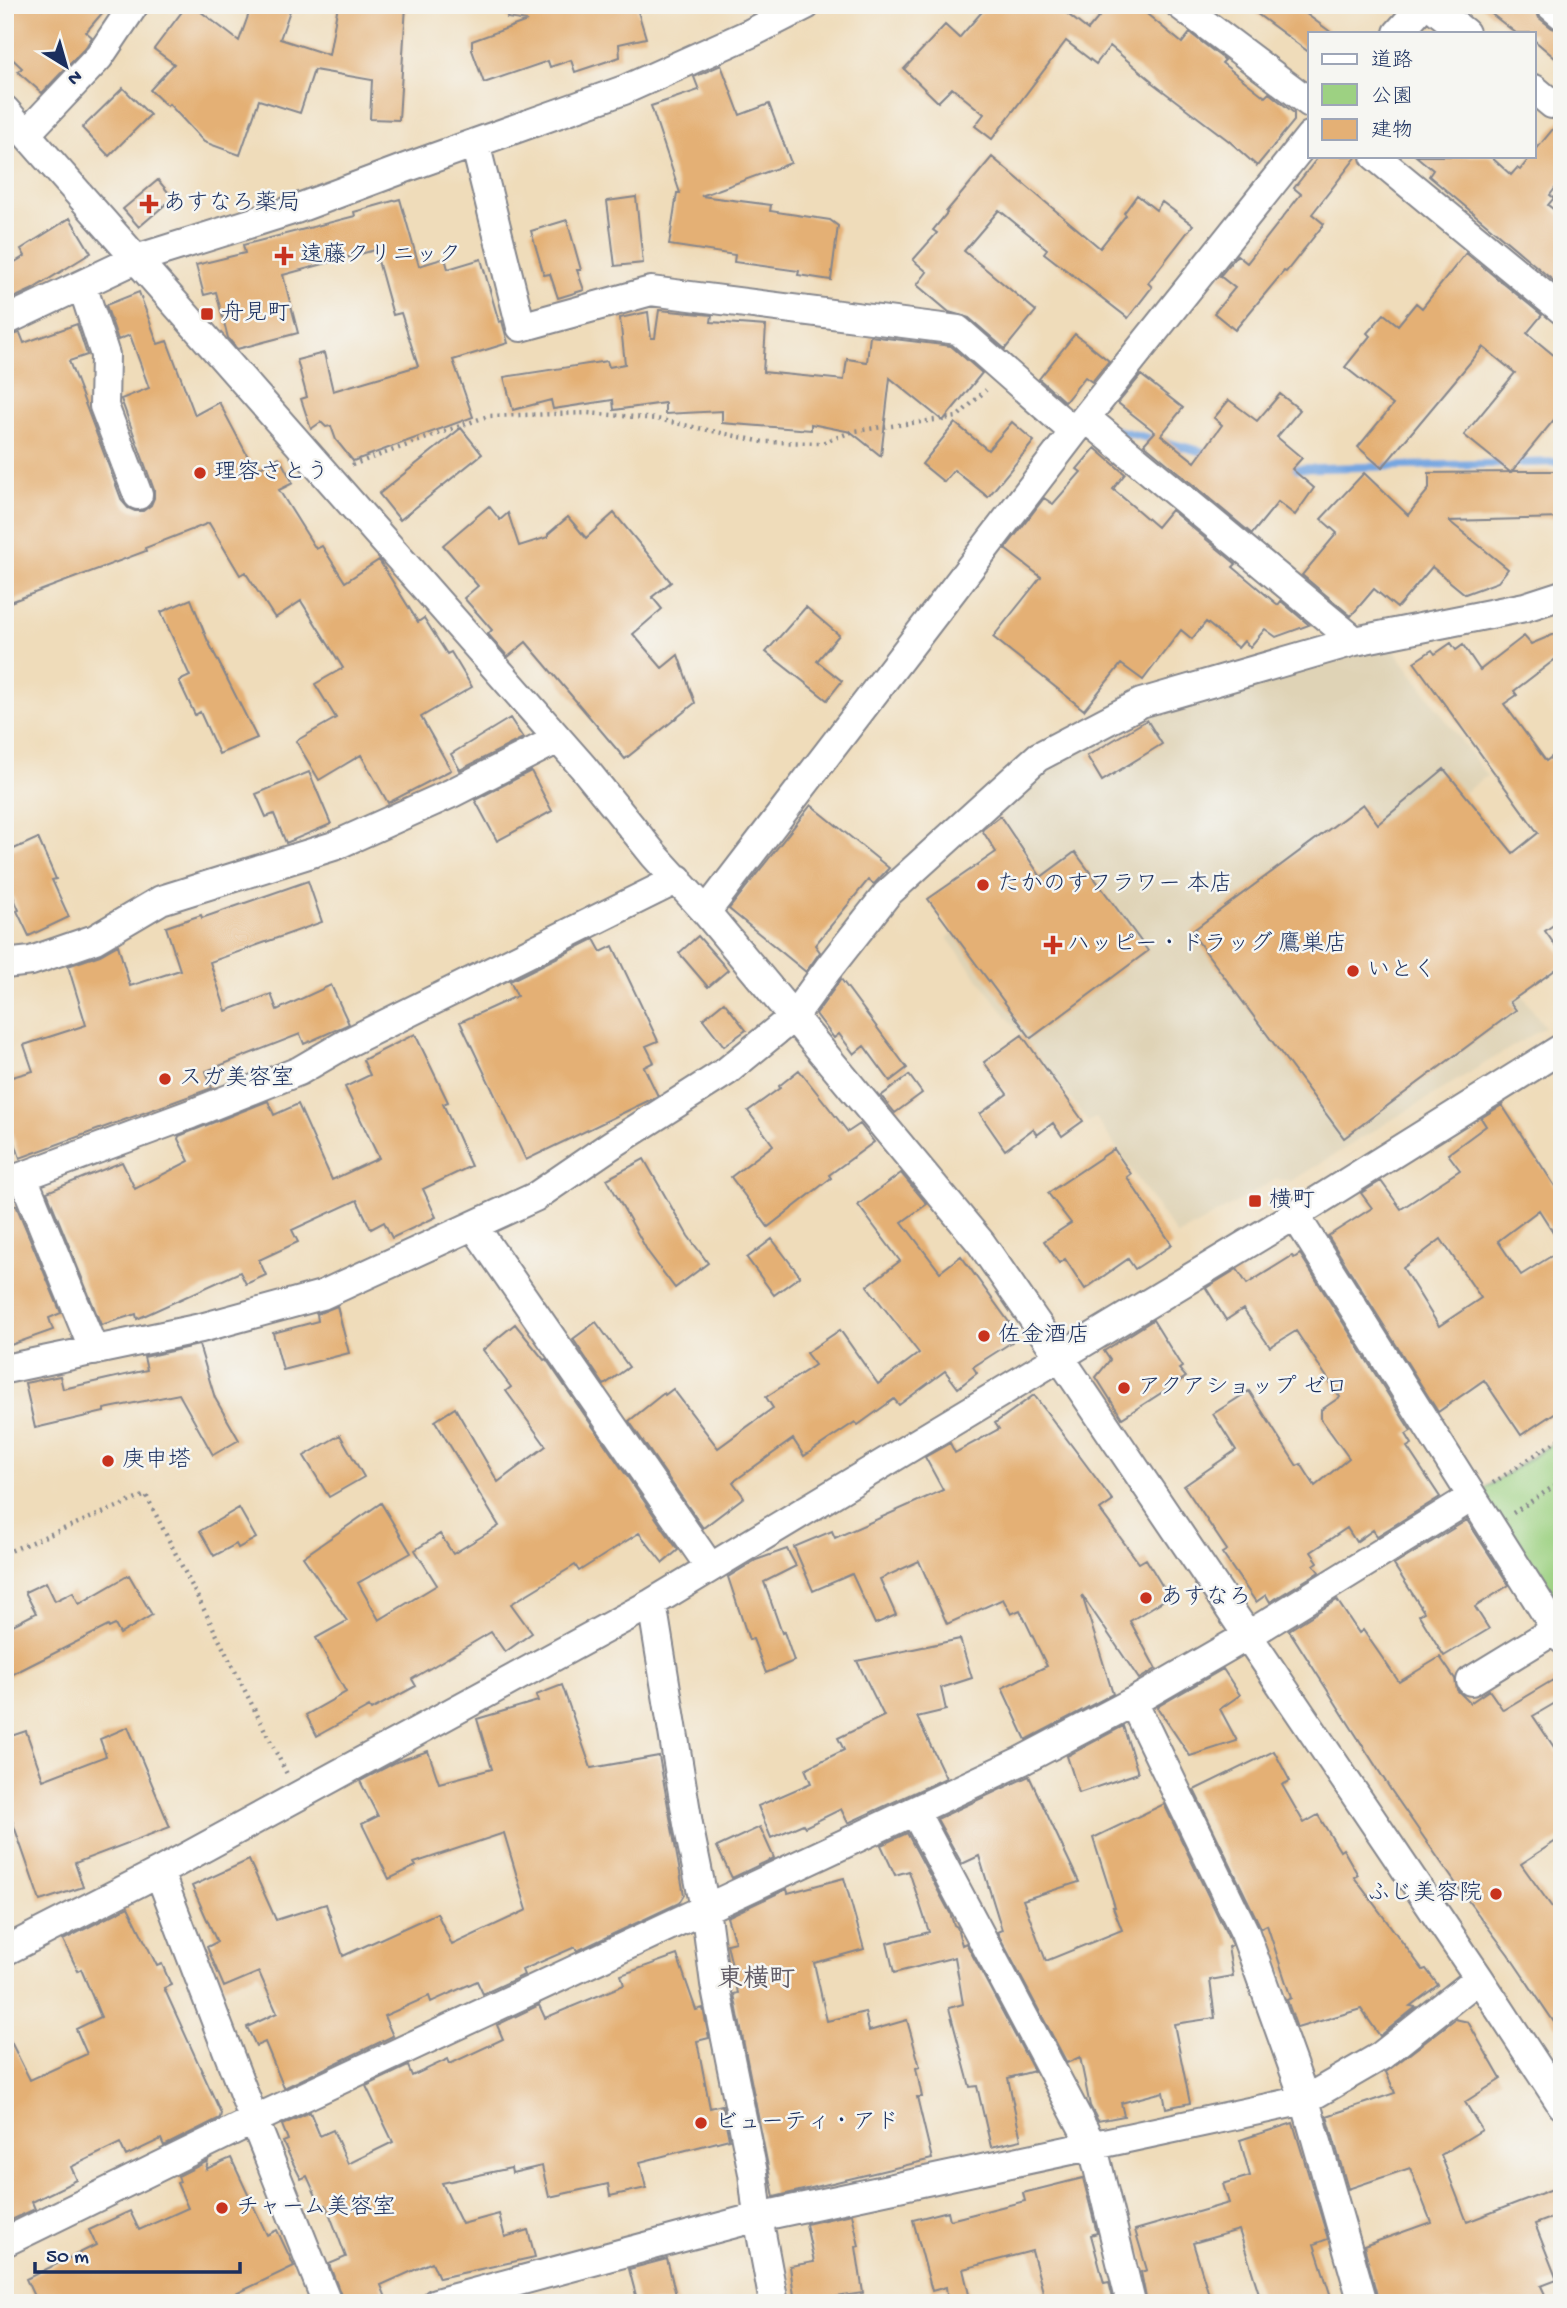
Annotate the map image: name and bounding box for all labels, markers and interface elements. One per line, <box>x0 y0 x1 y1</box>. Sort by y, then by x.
north arrow <box>32 32 102 102</box>
legend <box>1308 32 1536 158</box>
text: 道路 <box>1371 49 1413 75</box>
text: N <box>62 64 86 90</box>
text: 公園 <box>1371 86 1413 111</box>
text: 建物 <box>1371 119 1413 145</box>
place label: あすなろ薬局 <box>163 190 301 218</box>
marker: あすなろ薬局 <box>141 196 157 212</box>
place label: 遠藤クリニック <box>300 242 461 270</box>
marker: 遠藤クリニック <box>274 246 294 266</box>
place label: 舟見町 <box>221 300 290 328</box>
marker: 舟見町 <box>199 306 215 322</box>
place label: 理容さとう <box>214 459 329 487</box>
marker: 理容さとう <box>192 465 208 481</box>
place label: たかのすフラワー 本店 <box>997 871 1232 899</box>
marker: たかのすフラワー 本店 <box>975 877 991 893</box>
place label: ハッピー・ドラッグ 鷹巣店 <box>1067 931 1347 959</box>
marker: ハッピー・ドラッグ 鷹巣店 <box>1045 937 1061 953</box>
place label: いとく <box>1367 958 1436 985</box>
marker: いとく <box>1345 963 1361 979</box>
place label: スガ美容室 <box>179 1065 294 1093</box>
marker: スガ美容室 <box>157 1071 173 1087</box>
place label: 横町 <box>1269 1187 1315 1215</box>
marker: 横町 <box>1247 1193 1263 1209</box>
place label: 佐金酒店 <box>998 1322 1090 1350</box>
marker: 佐金酒店 <box>976 1328 992 1344</box>
place label: アクアショップ ゼロ <box>1138 1374 1348 1402</box>
marker: アクアショップ ゼロ <box>1116 1380 1132 1396</box>
place label: 庚申塔 <box>122 1447 191 1475</box>
marker: 庚申塔 <box>100 1453 116 1469</box>
place label: あすなろ <box>1160 1585 1252 1612</box>
marker: あすなろ <box>1138 1590 1154 1606</box>
place label: ふじ美容院 <box>1367 1880 1482 1908</box>
marker: ふじ美容院 <box>1488 1886 1504 1902</box>
district label: 東横町 <box>717 1964 795 1997</box>
place label: ビューティ・アド <box>715 2110 899 2137</box>
marker: ビューティ・アド <box>693 2115 709 2131</box>
place label: チャーム美容室 <box>236 2194 396 2222</box>
marker: チャーム美容室 <box>214 2200 230 2216</box>
scale bar <box>35 2231 240 2275</box>
text: 50 m <box>46 2246 89 2271</box>

